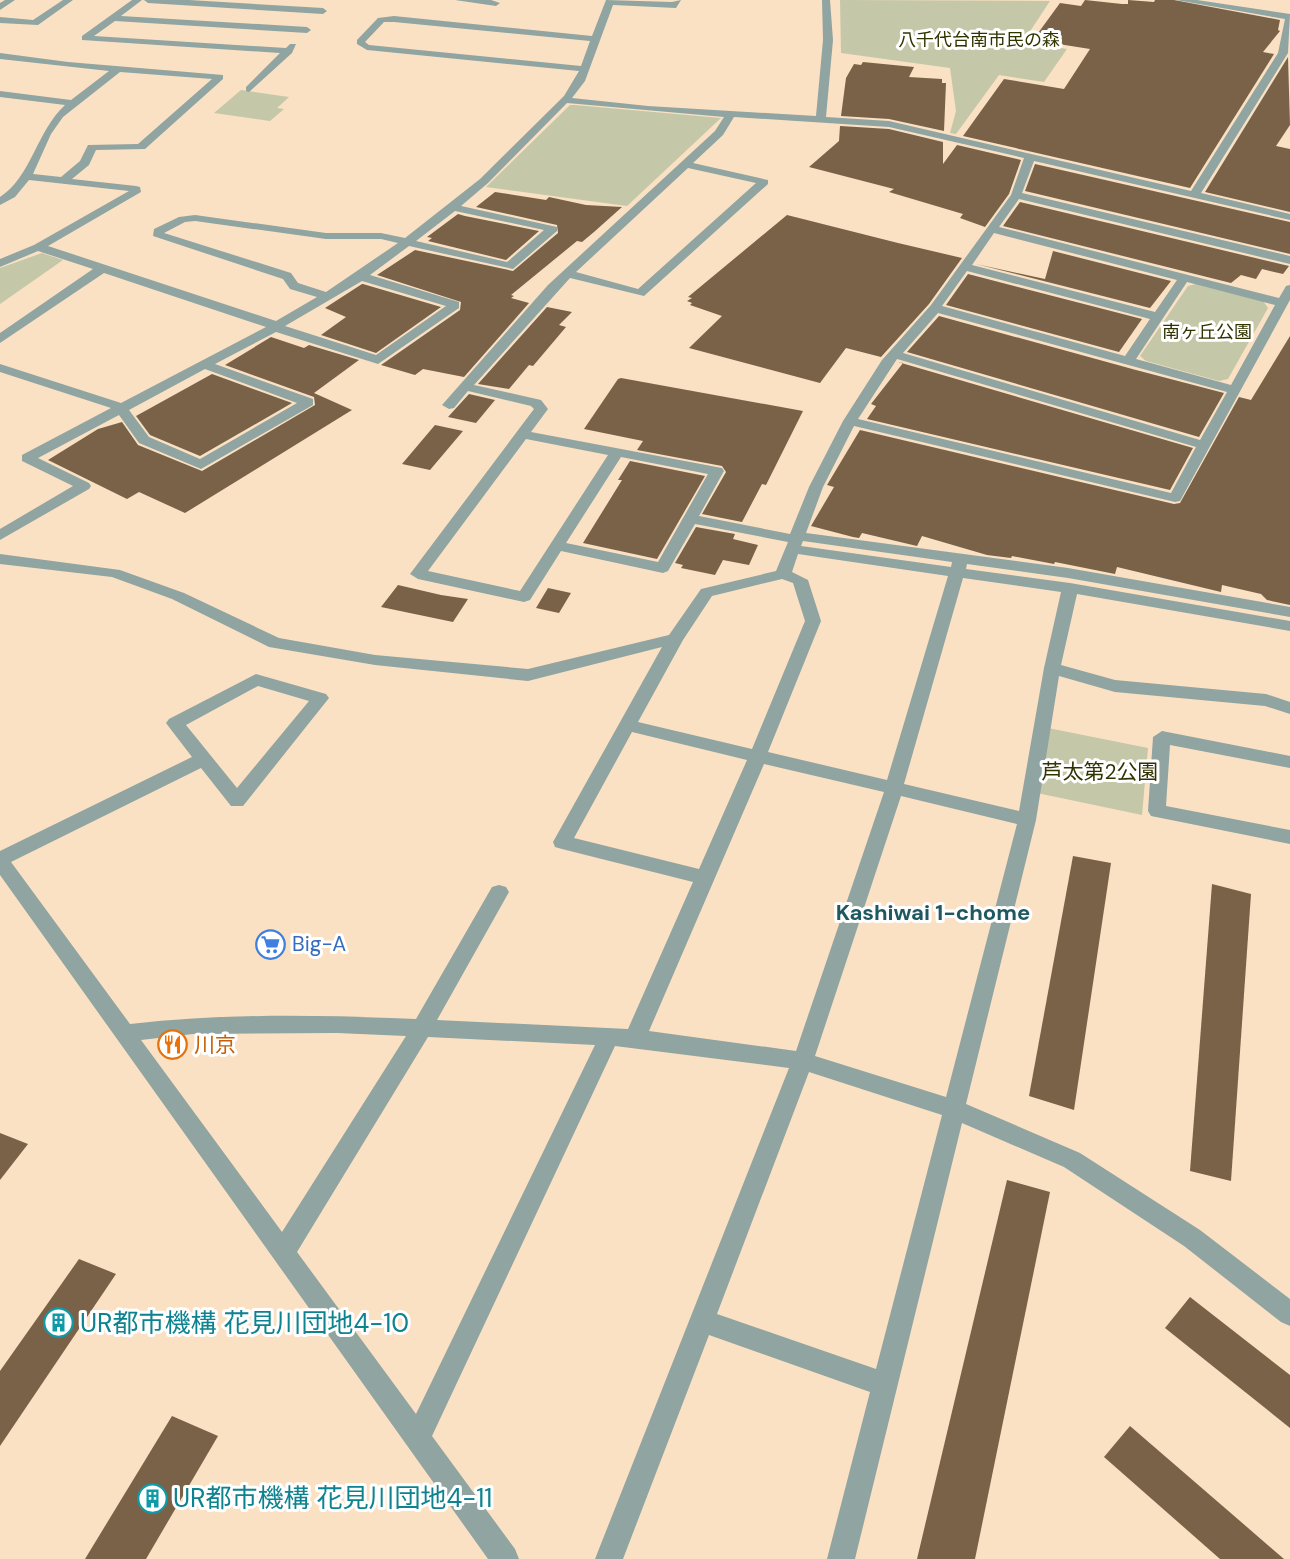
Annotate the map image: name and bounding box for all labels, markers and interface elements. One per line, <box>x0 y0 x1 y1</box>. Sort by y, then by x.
park label: 八千代台南市民の森 <box>898 28 1060 52</box>
park label: 南ヶ丘公園 <box>1162 320 1252 344</box>
park label: 芦太第2公園 <box>1041 758 1159 786</box>
district label: Kashiwai 1-chome <box>836 898 1030 927</box>
supermarket icon: Big-A <box>255 928 287 960</box>
place label: Big-A <box>292 930 346 958</box>
restaurant icon: 川京 <box>157 1029 189 1061</box>
place label: 川京 <box>194 1031 236 1059</box>
place label: UR都市機構 花見川団地4-10 <box>80 1306 409 1340</box>
building icon: UR都市機構 花見川団地4-10 <box>43 1307 75 1339</box>
place label: UR都市機構 花見川団地4-11 <box>173 1481 492 1515</box>
building icon: UR都市機構 花見川団地4-11 <box>136 1482 168 1514</box>

